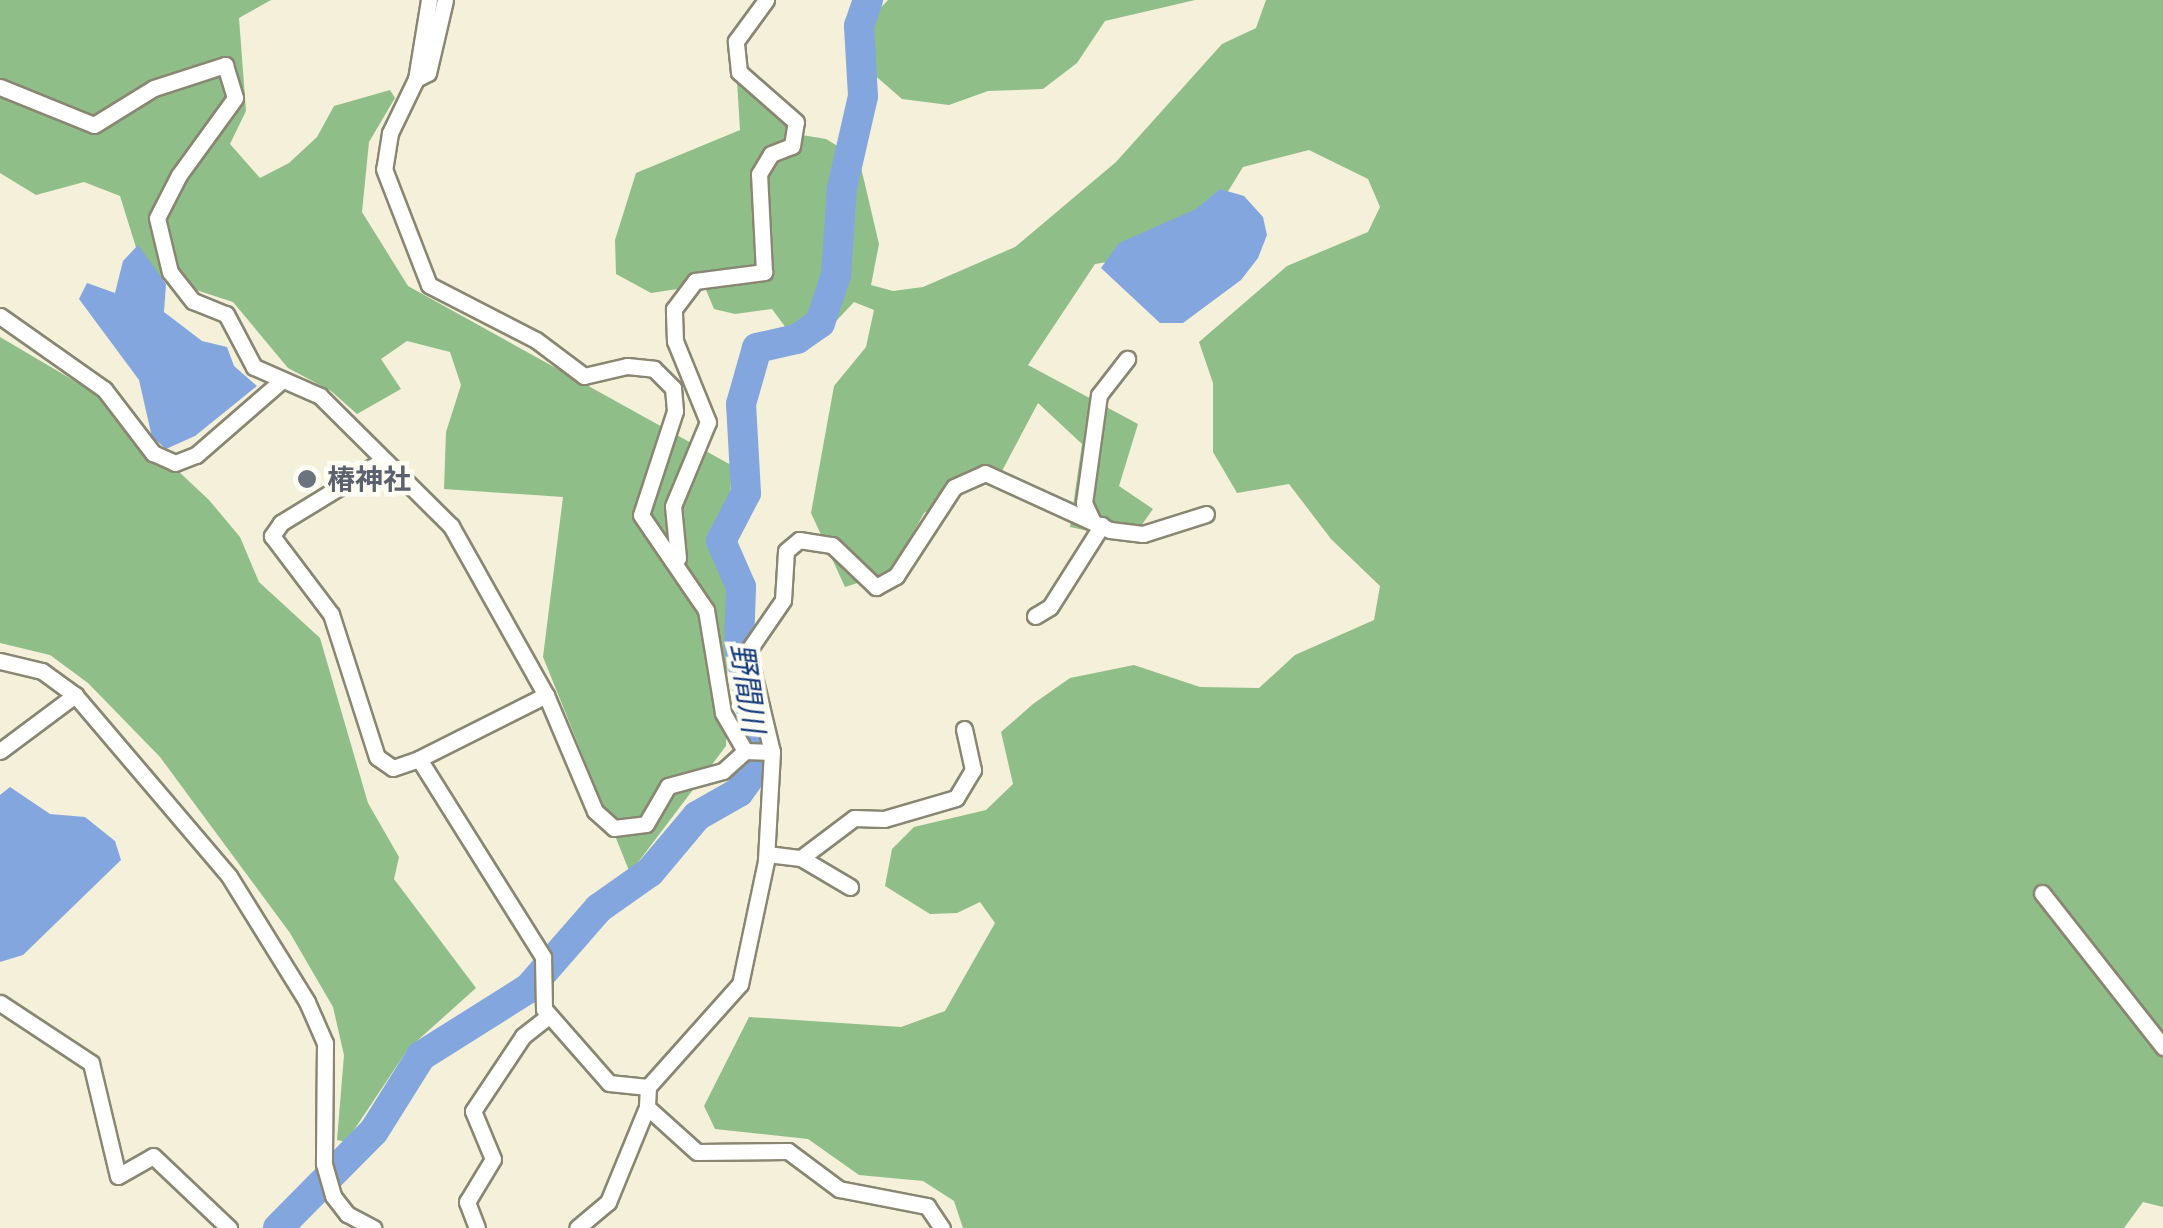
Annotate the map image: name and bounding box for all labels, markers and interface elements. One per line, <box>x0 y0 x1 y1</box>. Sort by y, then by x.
place label: 椿神社 <box>327 462 411 496</box>
marker: 椿神社 <box>296 468 318 490</box>
water label: 野間川 <box>724 641 772 735</box>

